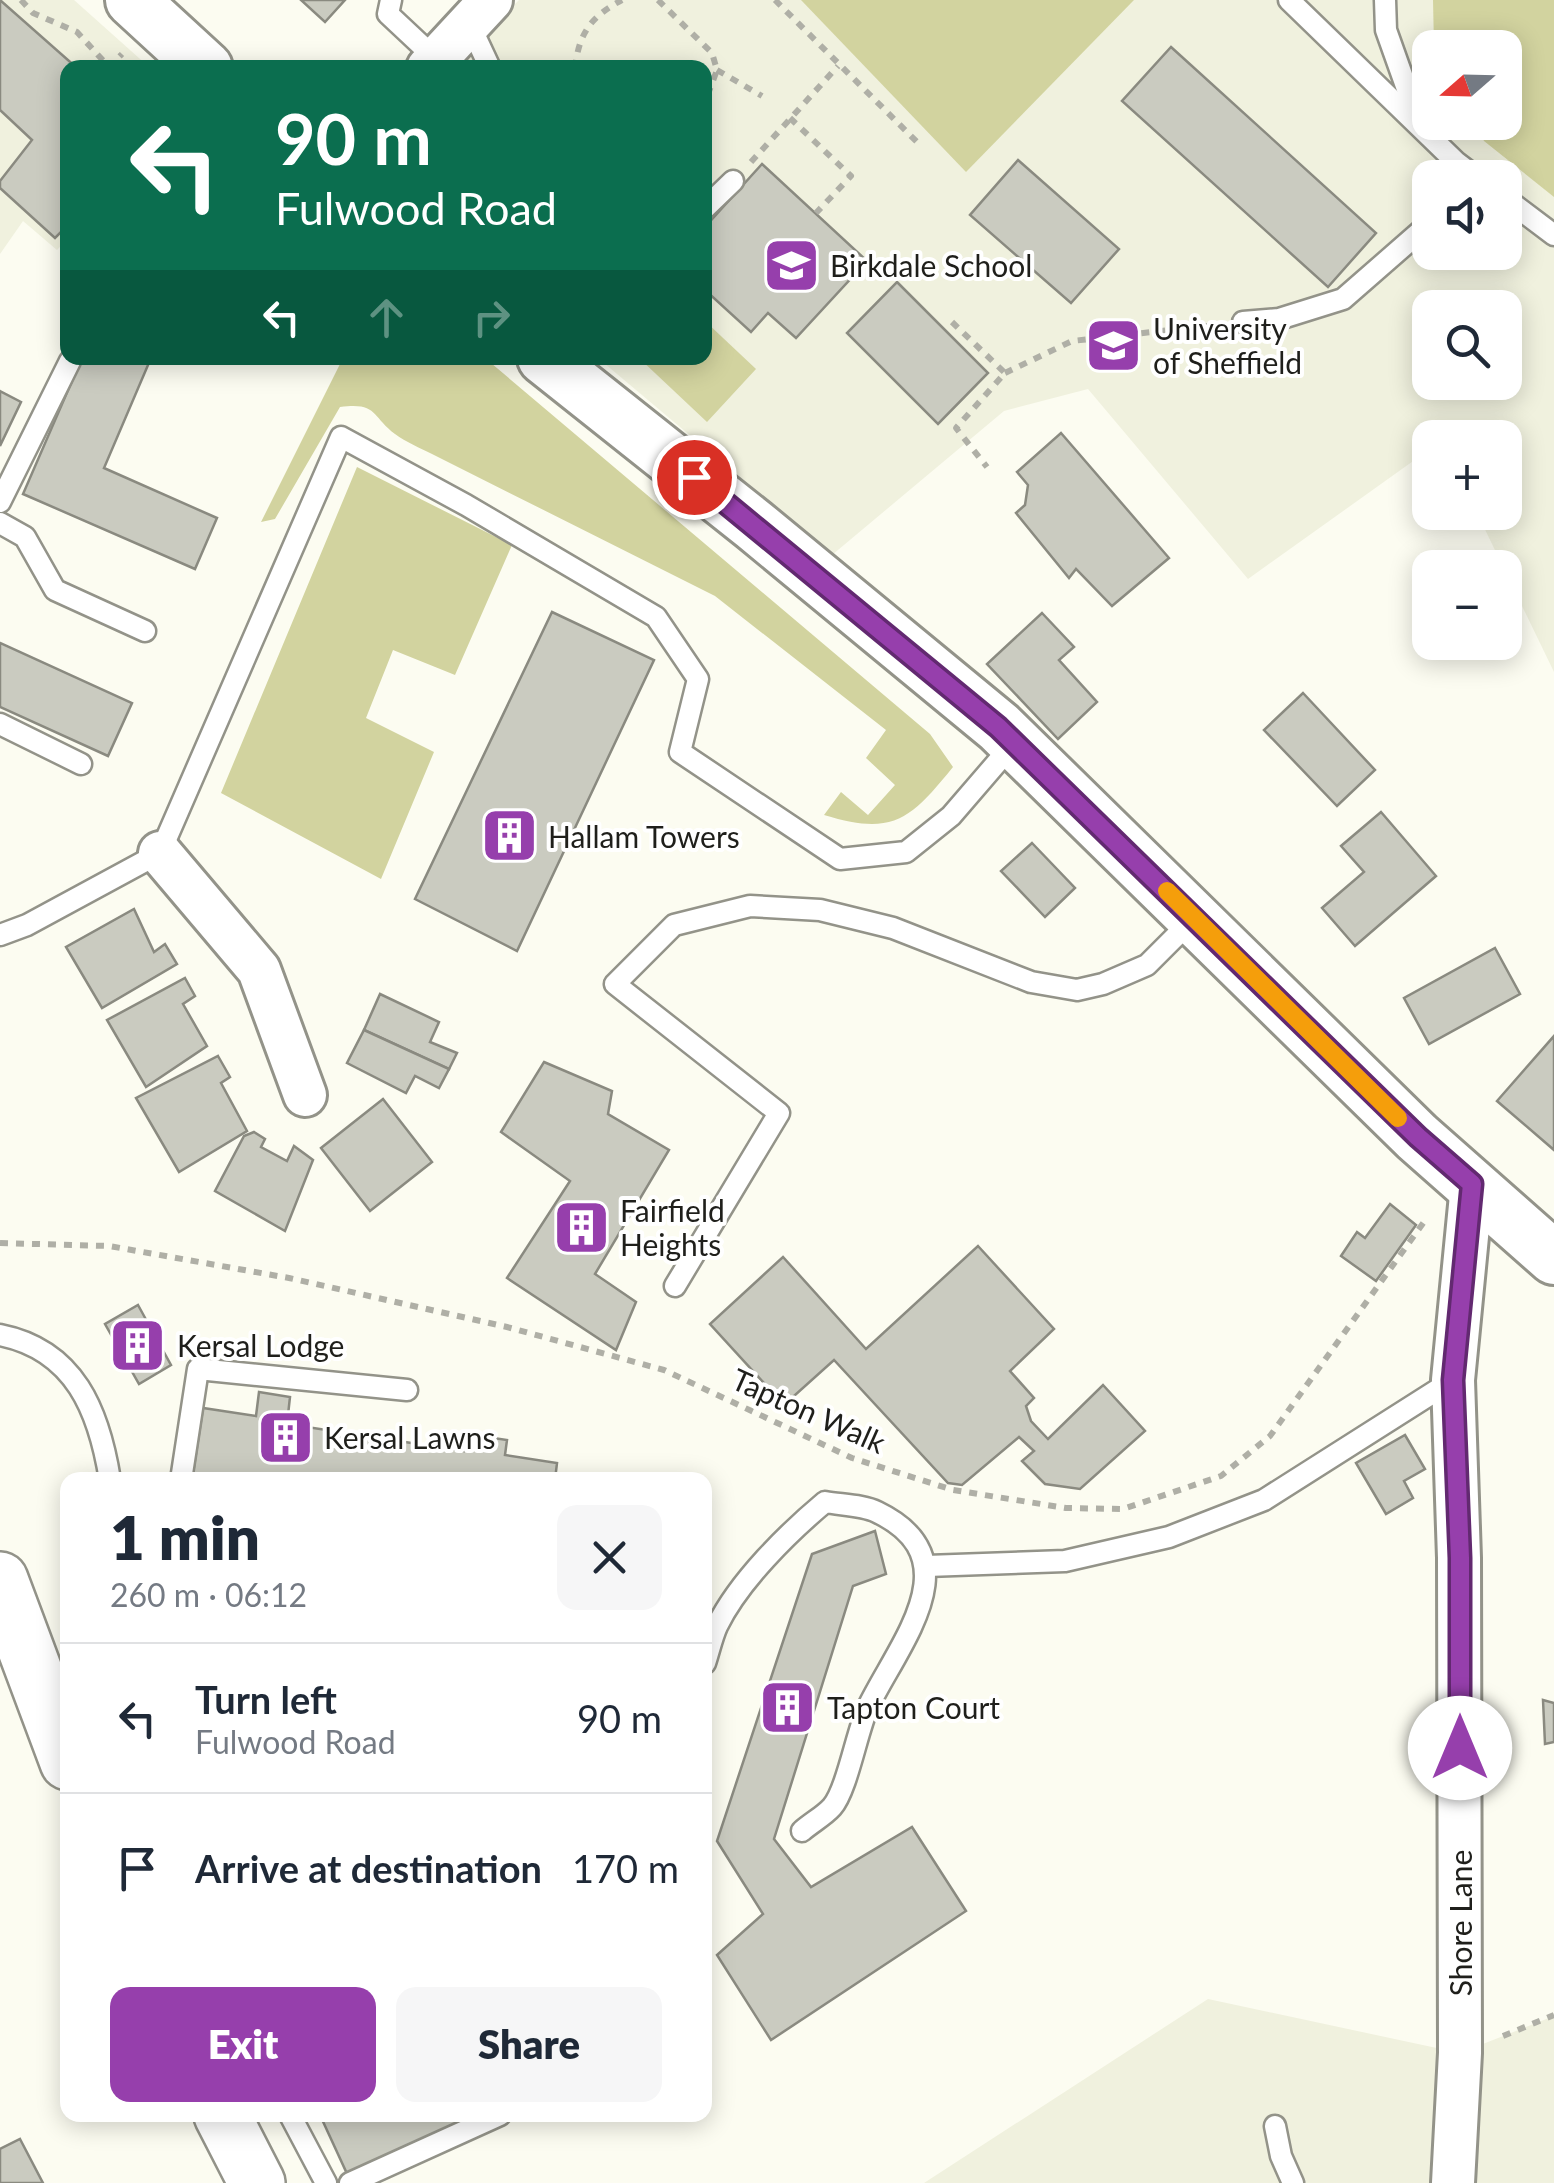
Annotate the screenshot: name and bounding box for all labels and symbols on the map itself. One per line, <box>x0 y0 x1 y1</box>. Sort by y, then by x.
north arrow <box>1412 30 1522 140</box>
school or university icon: Birkdale School <box>761 235 821 295</box>
place label: Birkdale School <box>830 247 1032 283</box>
place label: University of Sheffield <box>1153 310 1302 380</box>
school or university icon: University of Sheffield <box>1084 315 1144 375</box>
pin <box>652 435 737 520</box>
building icon: Hallam Towers <box>479 806 539 866</box>
place label: Hallam Towers <box>548 818 740 854</box>
place label: Fairfield Heights <box>620 1192 725 1262</box>
building icon: Fairfield Heights <box>551 1197 611 1257</box>
building icon: Kersal Lodge <box>108 1315 168 1375</box>
place label: Kersal Lodge <box>177 1327 344 1363</box>
street label: Tapton Walk <box>727 1360 892 1460</box>
building icon: Kersal Lawns <box>255 1407 315 1467</box>
place label: Kersal Lawns <box>324 1419 496 1455</box>
building icon: Tapton Court <box>758 1677 818 1737</box>
place label: Tapton Court <box>827 1689 1000 1725</box>
position arrow <box>1408 1696 1512 1800</box>
street label: Shore Lane <box>1442 1850 1478 1996</box>

